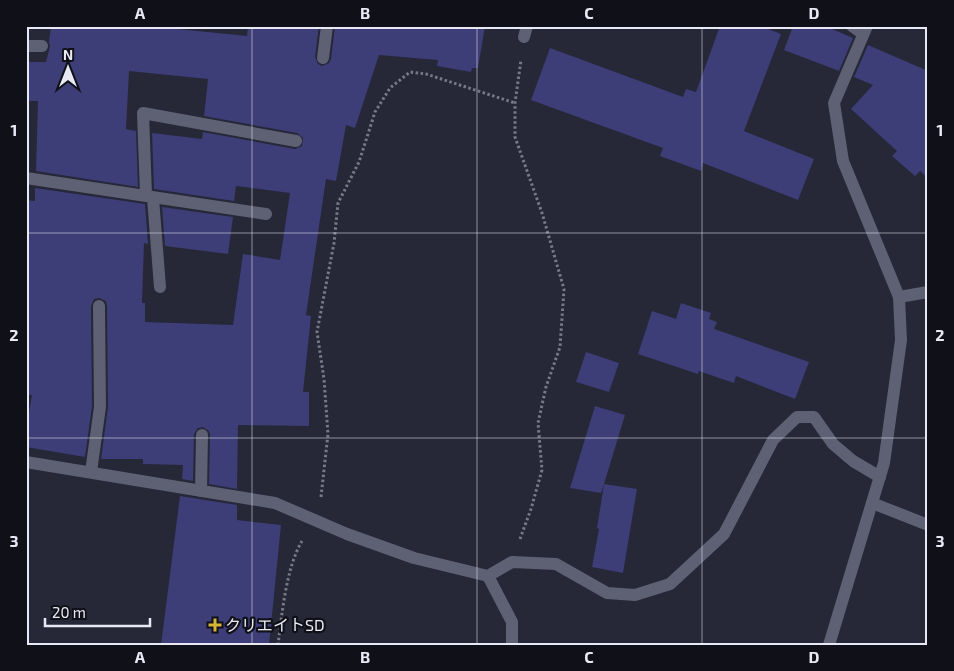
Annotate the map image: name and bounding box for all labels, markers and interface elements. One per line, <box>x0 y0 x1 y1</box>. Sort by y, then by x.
text: A <box>135 3 146 22</box>
text: B <box>360 3 370 22</box>
text: C <box>584 3 594 22</box>
text: D <box>809 3 820 22</box>
north arrow <box>42 42 92 92</box>
text: N <box>63 46 73 63</box>
text: 1 <box>11 120 17 139</box>
text: 1 <box>937 120 943 139</box>
text: 2 <box>9 325 19 344</box>
text: 2 <box>935 325 945 344</box>
text: 3 <box>9 531 19 550</box>
text: 3 <box>935 531 945 550</box>
scale bar <box>45 596 150 628</box>
text: 20 m <box>52 603 86 621</box>
place label: クリエイトSD <box>225 615 325 634</box>
marker: クリエイトSD <box>209 619 221 631</box>
text: A <box>135 647 146 666</box>
text: B <box>360 647 370 666</box>
text: C <box>584 647 594 666</box>
text: D <box>809 647 820 666</box>

